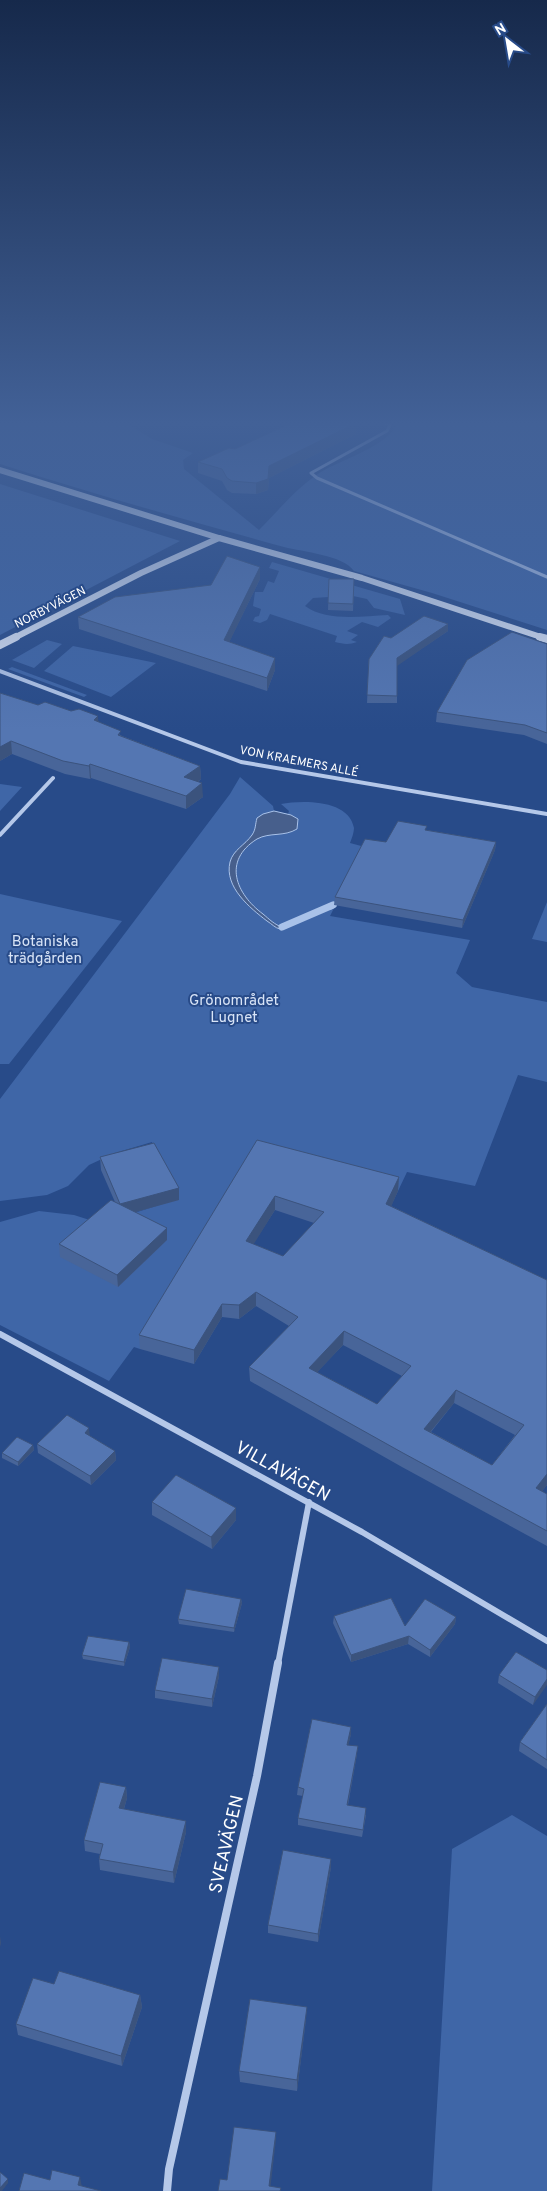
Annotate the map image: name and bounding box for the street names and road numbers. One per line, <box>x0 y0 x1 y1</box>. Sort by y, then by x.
street label: NORBYVÄGEN <box>12 583 89 633</box>
street label: VON KRAEMERS ALLÉ <box>238 743 360 781</box>
street label: VILLAVÄGEN <box>231 1435 335 1508</box>
street label: SVEAVÄGEN <box>203 1792 250 1896</box>

